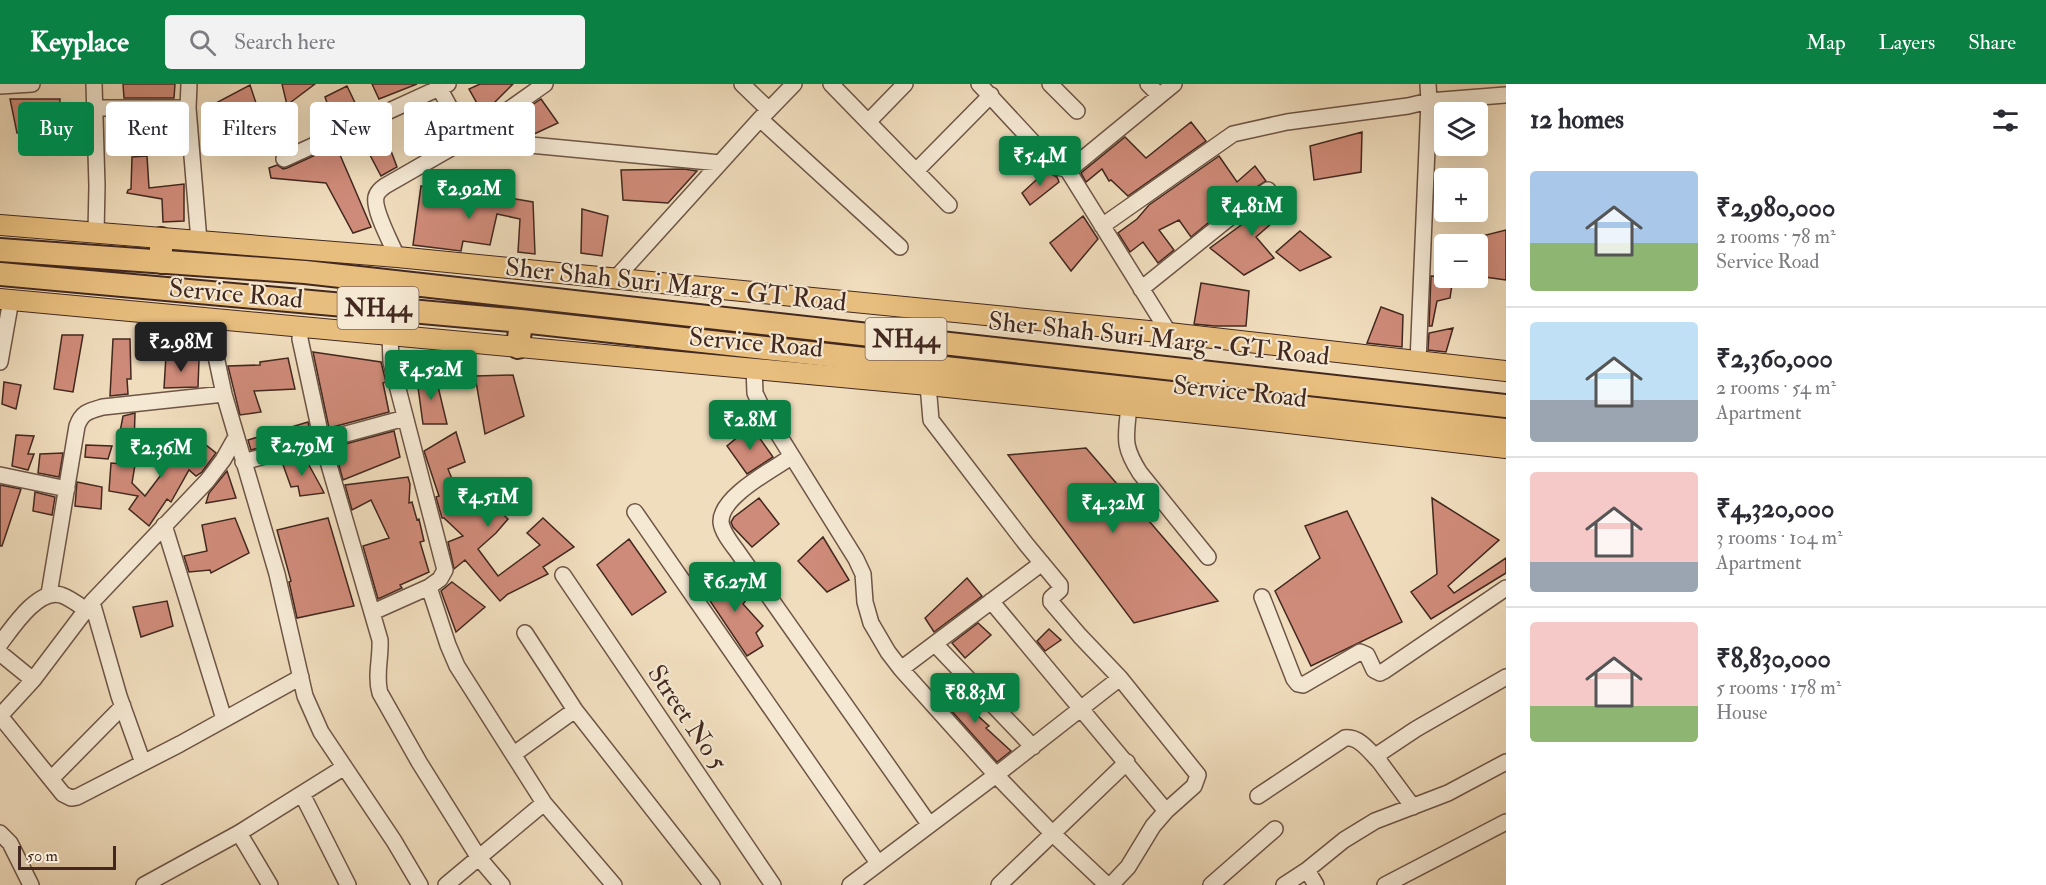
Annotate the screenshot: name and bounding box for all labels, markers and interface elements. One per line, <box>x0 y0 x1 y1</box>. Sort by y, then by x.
search box <box>165 15 585 69</box>
text: Keyplace <box>30 25 129 60</box>
icon: search <box>186 26 219 59</box>
text: Search here <box>234 28 336 56</box>
text: Map <box>1806 29 1846 56</box>
text: Layers <box>1879 29 1935 56</box>
text: Share <box>1968 29 2016 56</box>
chip: Buy <box>18 102 94 156</box>
chip: Rent <box>106 102 189 156</box>
chip: Filters <box>201 102 298 156</box>
chip: New <box>310 102 392 156</box>
chip: Apartment <box>404 102 535 156</box>
map controls <box>1434 102 1488 288</box>
button: layers <box>1434 102 1488 156</box>
text: 12 homes <box>1530 104 1624 136</box>
icon: filters <box>1989 104 2022 137</box>
pin: ₹5.4M <box>998 136 1082 187</box>
text: ₹5.4M <box>1013 143 1067 168</box>
button: + <box>1434 168 1488 222</box>
pin: ₹2.92M <box>420 169 518 220</box>
text: ₹2.92M <box>436 176 502 201</box>
pin: ₹4.81M <box>1203 186 1301 237</box>
text: ₹2,980,000 <box>1716 192 1835 224</box>
text: ₹4.81M <box>1221 193 1283 218</box>
icon: home <box>1578 195 1650 267</box>
text: 2 rooms · 78 m² <box>1716 224 1836 249</box>
button: − <box>1434 234 1488 288</box>
text: Service Road <box>1716 249 1819 274</box>
street label: Sher Shah Suri Marg - GT Road <box>504 251 848 319</box>
street label: Service Road <box>168 272 304 316</box>
road number: NH44 <box>338 287 418 329</box>
street label: Sher Shah Suri Marg - GT Road <box>987 305 1331 373</box>
road number: NH44 <box>866 318 946 360</box>
street label: Service Road <box>688 321 824 365</box>
pin: ₹2.98M <box>132 322 230 373</box>
text: ₹2.98M <box>149 329 213 354</box>
text: ₹2,360,000 <box>1716 343 1833 375</box>
icon: home <box>1578 346 1650 418</box>
pin: ₹4.52M <box>382 350 480 401</box>
text: ₹4.52M <box>399 357 463 382</box>
street label: Service Road <box>1171 369 1309 415</box>
text: 2 rooms · 54 m² <box>1716 375 1836 400</box>
pin: ₹2.8M <box>708 400 792 451</box>
text: Apartment <box>1716 400 1801 425</box>
text: ₹2.8M <box>723 407 777 432</box>
pin: ₹2.79M <box>253 426 351 477</box>
pin: ₹2.36M <box>112 428 210 479</box>
text: ₹2.79M <box>270 433 334 458</box>
text: ₹2.36M <box>130 435 192 460</box>
pin: ₹4.51M <box>439 477 537 528</box>
pin: ₹4.32M <box>1064 483 1162 534</box>
text: ₹4.51M <box>457 484 519 509</box>
text: ₹4.32M <box>1081 490 1145 515</box>
text: ₹4,320,000 <box>1716 493 1834 525</box>
icon: home <box>1578 496 1650 568</box>
text: 3 rooms · 104 m² <box>1716 525 1843 550</box>
text: Apartment <box>1716 550 1801 575</box>
pin: ₹6.27M <box>686 562 784 613</box>
text: ₹6.27M <box>703 569 767 594</box>
text: ₹8,830,000 <box>1716 643 1831 675</box>
icon: home <box>1578 646 1650 718</box>
street label: Street No 5 <box>640 659 734 777</box>
pin: ₹8.83M <box>926 673 1024 724</box>
text: 5 rooms · 178 m² <box>1716 675 1841 700</box>
text: ₹8.83M <box>944 680 1006 705</box>
text: House <box>1716 700 1767 725</box>
scale bar <box>18 843 116 870</box>
text: 50 m <box>27 846 58 866</box>

